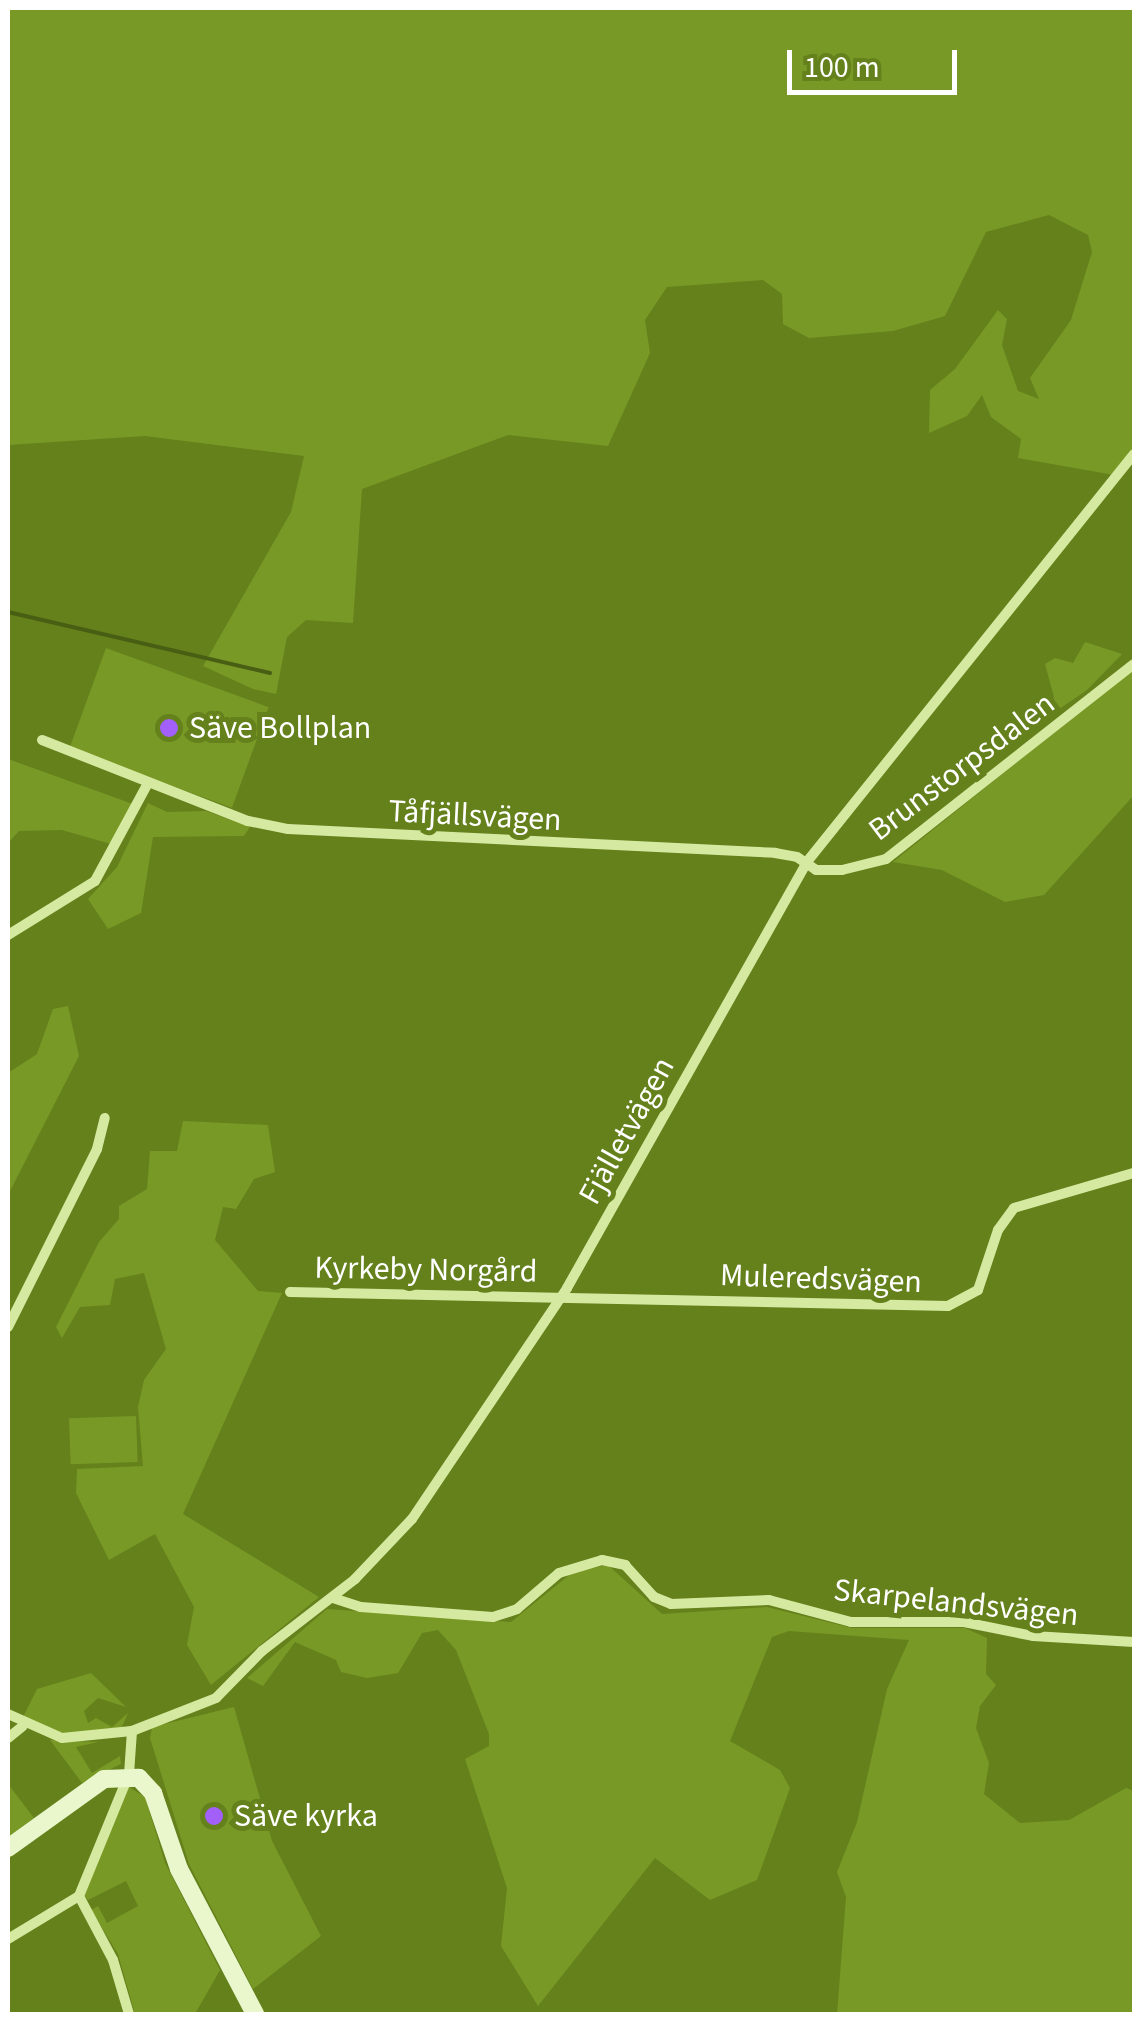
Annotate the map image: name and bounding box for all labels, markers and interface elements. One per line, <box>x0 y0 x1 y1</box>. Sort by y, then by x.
scale bar <box>792 30 962 92</box>
text: 100 m <box>804 46 880 89</box>
street label: Brunstorpsdalen <box>861 685 1063 849</box>
place label: Säve Bollplan <box>189 709 371 747</box>
marker: Säve Bollplan <box>158 717 180 739</box>
street label: Tåfjällsvägen <box>387 792 563 840</box>
street label: Fjälletvägen <box>571 1051 683 1211</box>
street label: Kyrkeby Norgård <box>314 1249 538 1291</box>
street label: Muleredsvägen <box>719 1256 923 1302</box>
street label: Skarpelandsvägen <box>832 1571 1080 1635</box>
place label: Säve kyrka <box>234 1797 378 1835</box>
marker: Säve kyrka <box>203 1805 225 1827</box>

